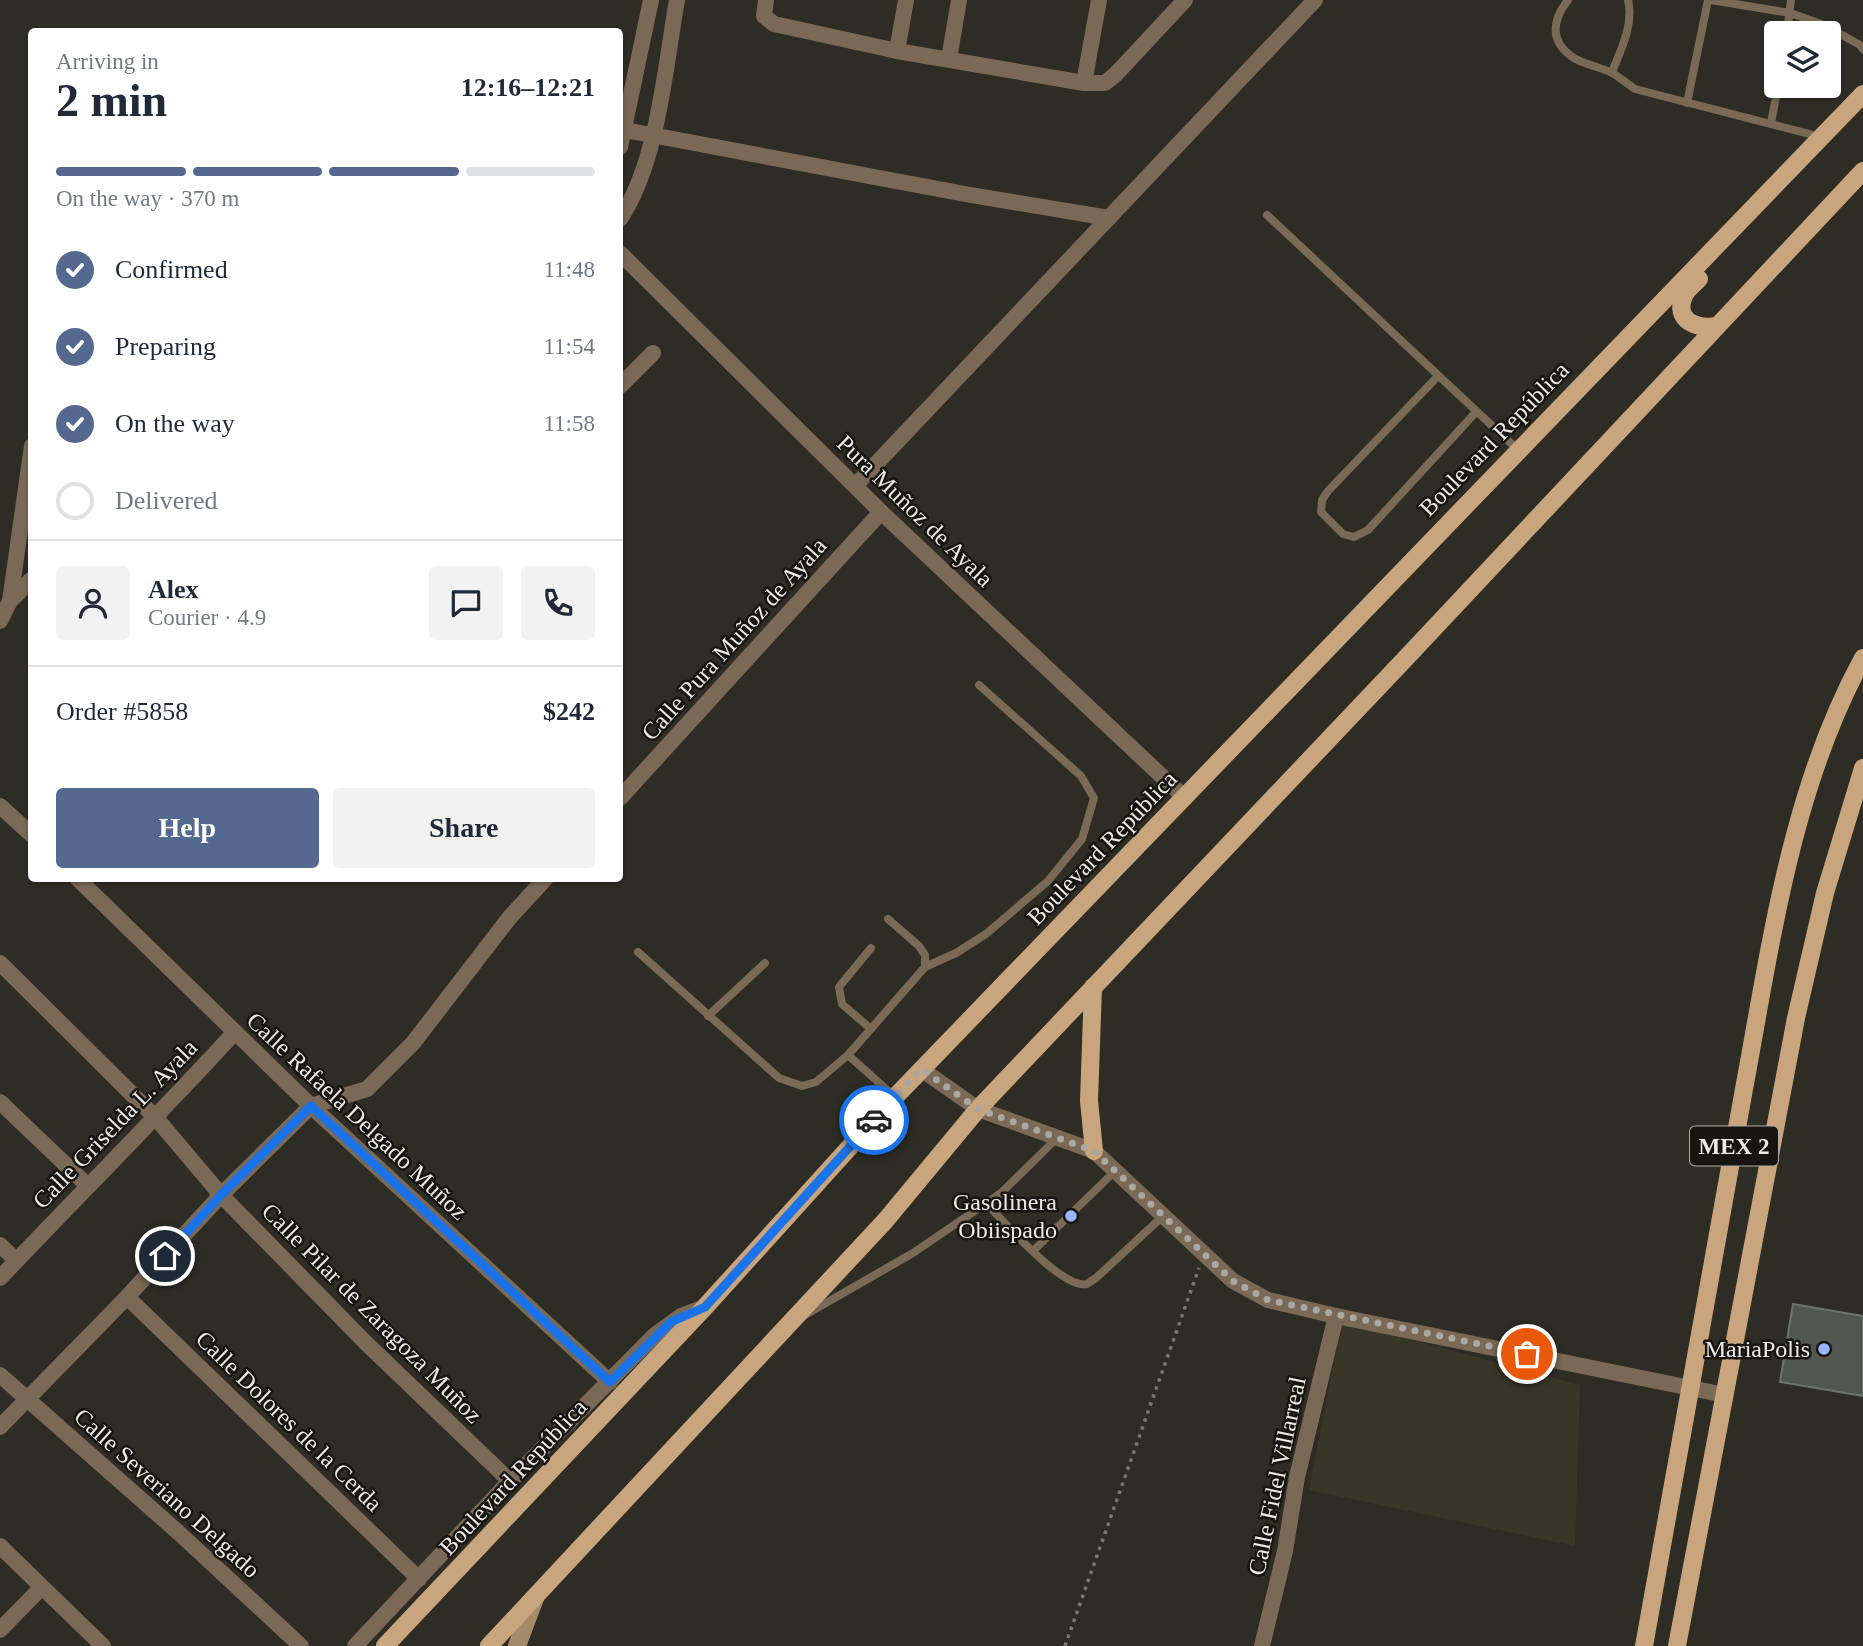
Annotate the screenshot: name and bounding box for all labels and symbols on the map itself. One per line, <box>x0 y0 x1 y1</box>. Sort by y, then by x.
street label: Boulevard República <box>1414 357 1574 521</box>
street label: Pura Muñoz de Ayala <box>832 430 999 592</box>
street label: Calle Pura Muñoz de Ayala <box>636 532 832 745</box>
street label: Boulevard República <box>1022 766 1182 930</box>
street label: Calle Rafaela Delgado Muñoz <box>242 1007 472 1225</box>
street label: Calle Griselda L. Ayala <box>28 1034 203 1214</box>
courier <box>839 1085 909 1155</box>
road number: MEX 2 <box>1690 1126 1778 1166</box>
place label: Gasolinera Obiispado <box>953 1189 1057 1243</box>
street label: Calle Pilar de Zaragoza Muñoz <box>257 1198 487 1428</box>
marker: Gasolinera Obiispado <box>1063 1208 1079 1224</box>
pin <box>135 1226 195 1286</box>
pin <box>1497 1324 1557 1384</box>
street label: Calle Dolores de la Cerda <box>191 1326 387 1517</box>
place label: MariaPolis <box>1705 1336 1810 1362</box>
marker: MariaPolis <box>1816 1341 1832 1357</box>
street label: Calle Fidel Villarreal <box>1243 1374 1311 1578</box>
street label: Boulevard República <box>434 1394 592 1560</box>
street label: Calle Severiano Delgado <box>69 1403 265 1583</box>

